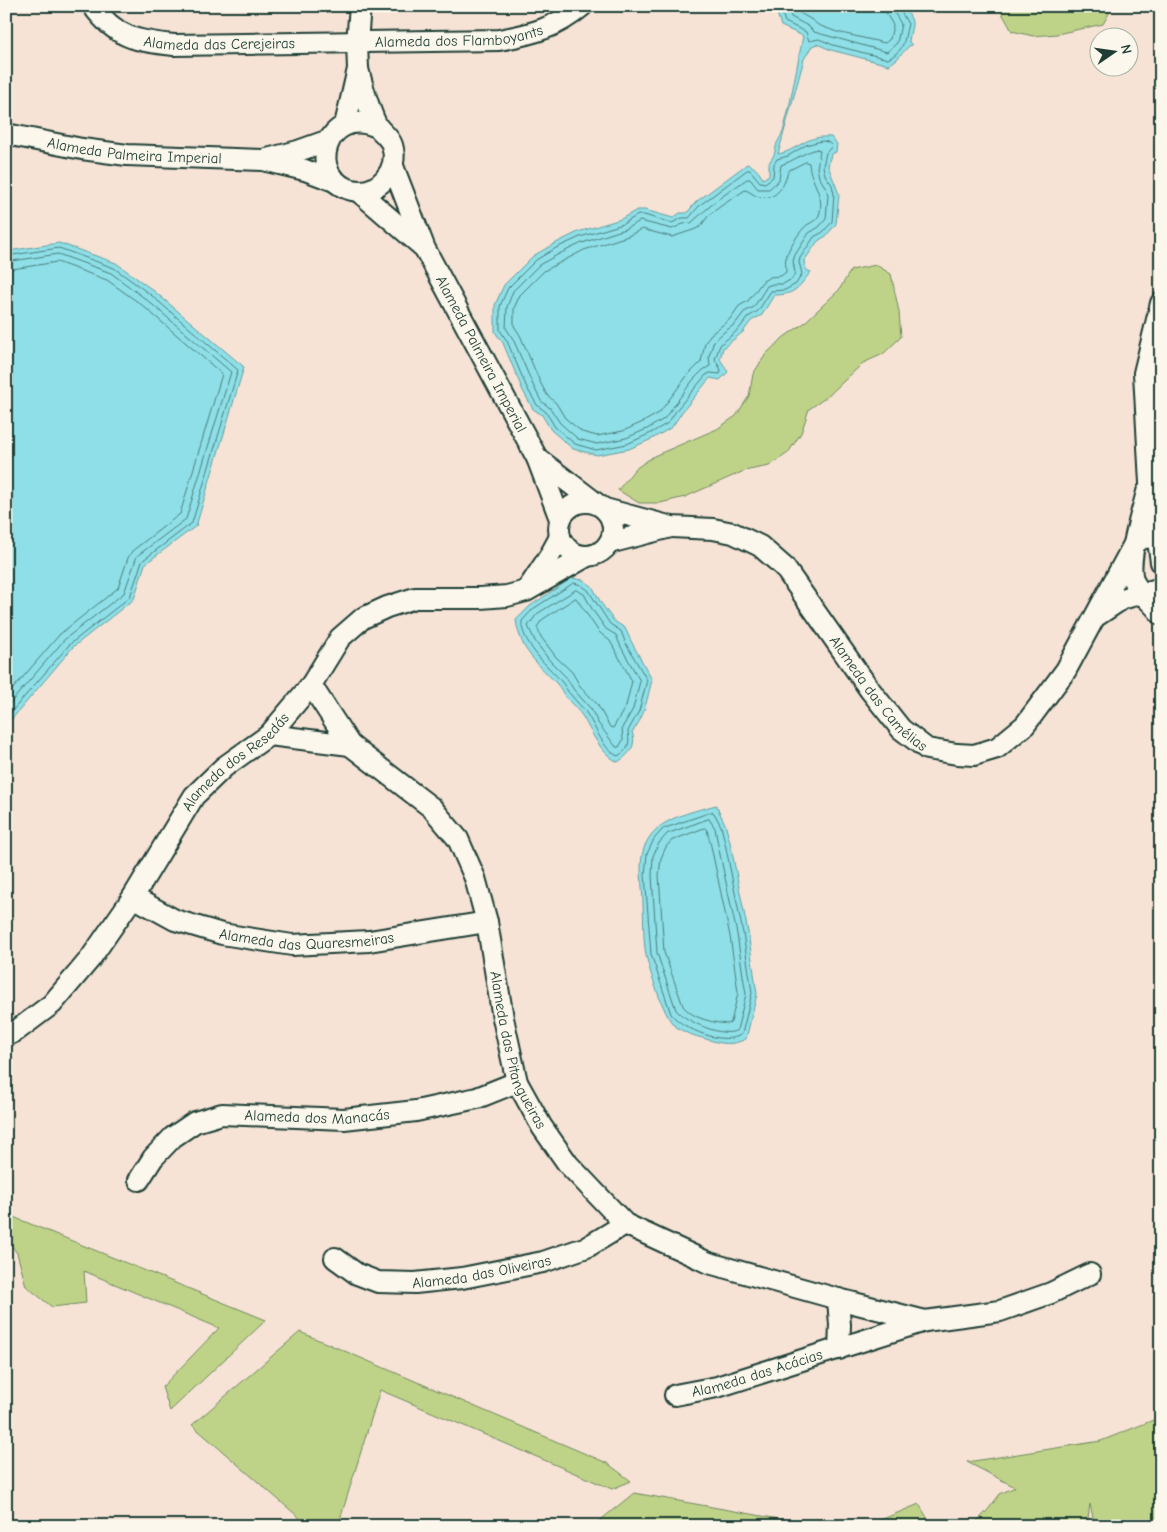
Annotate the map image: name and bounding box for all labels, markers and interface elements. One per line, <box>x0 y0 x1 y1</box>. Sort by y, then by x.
street label: Alameda dos Flamboyants <box>375 21 545 51</box>
north arrow <box>1090 28 1140 78</box>
street label: Alameda das Cerejeiras <box>142 32 295 54</box>
text: N <box>1117 43 1135 56</box>
street label: Alameda Palmeira Imperial <box>46 133 222 167</box>
street label: Alameda Palmeira Imperial <box>432 272 531 435</box>
street label: Alameda das Camélias <box>826 632 931 755</box>
street label: Alameda dos Resedás <box>178 709 293 815</box>
street label: Alameda das Quaresmeiras <box>218 925 395 954</box>
street label: Alameda das Pitangueiras <box>486 970 550 1132</box>
street label: Alameda dos Manacás <box>244 1105 390 1128</box>
street label: Alameda das Oliveiras <box>411 1251 553 1292</box>
street label: Alameda das Acácias <box>690 1345 825 1401</box>

